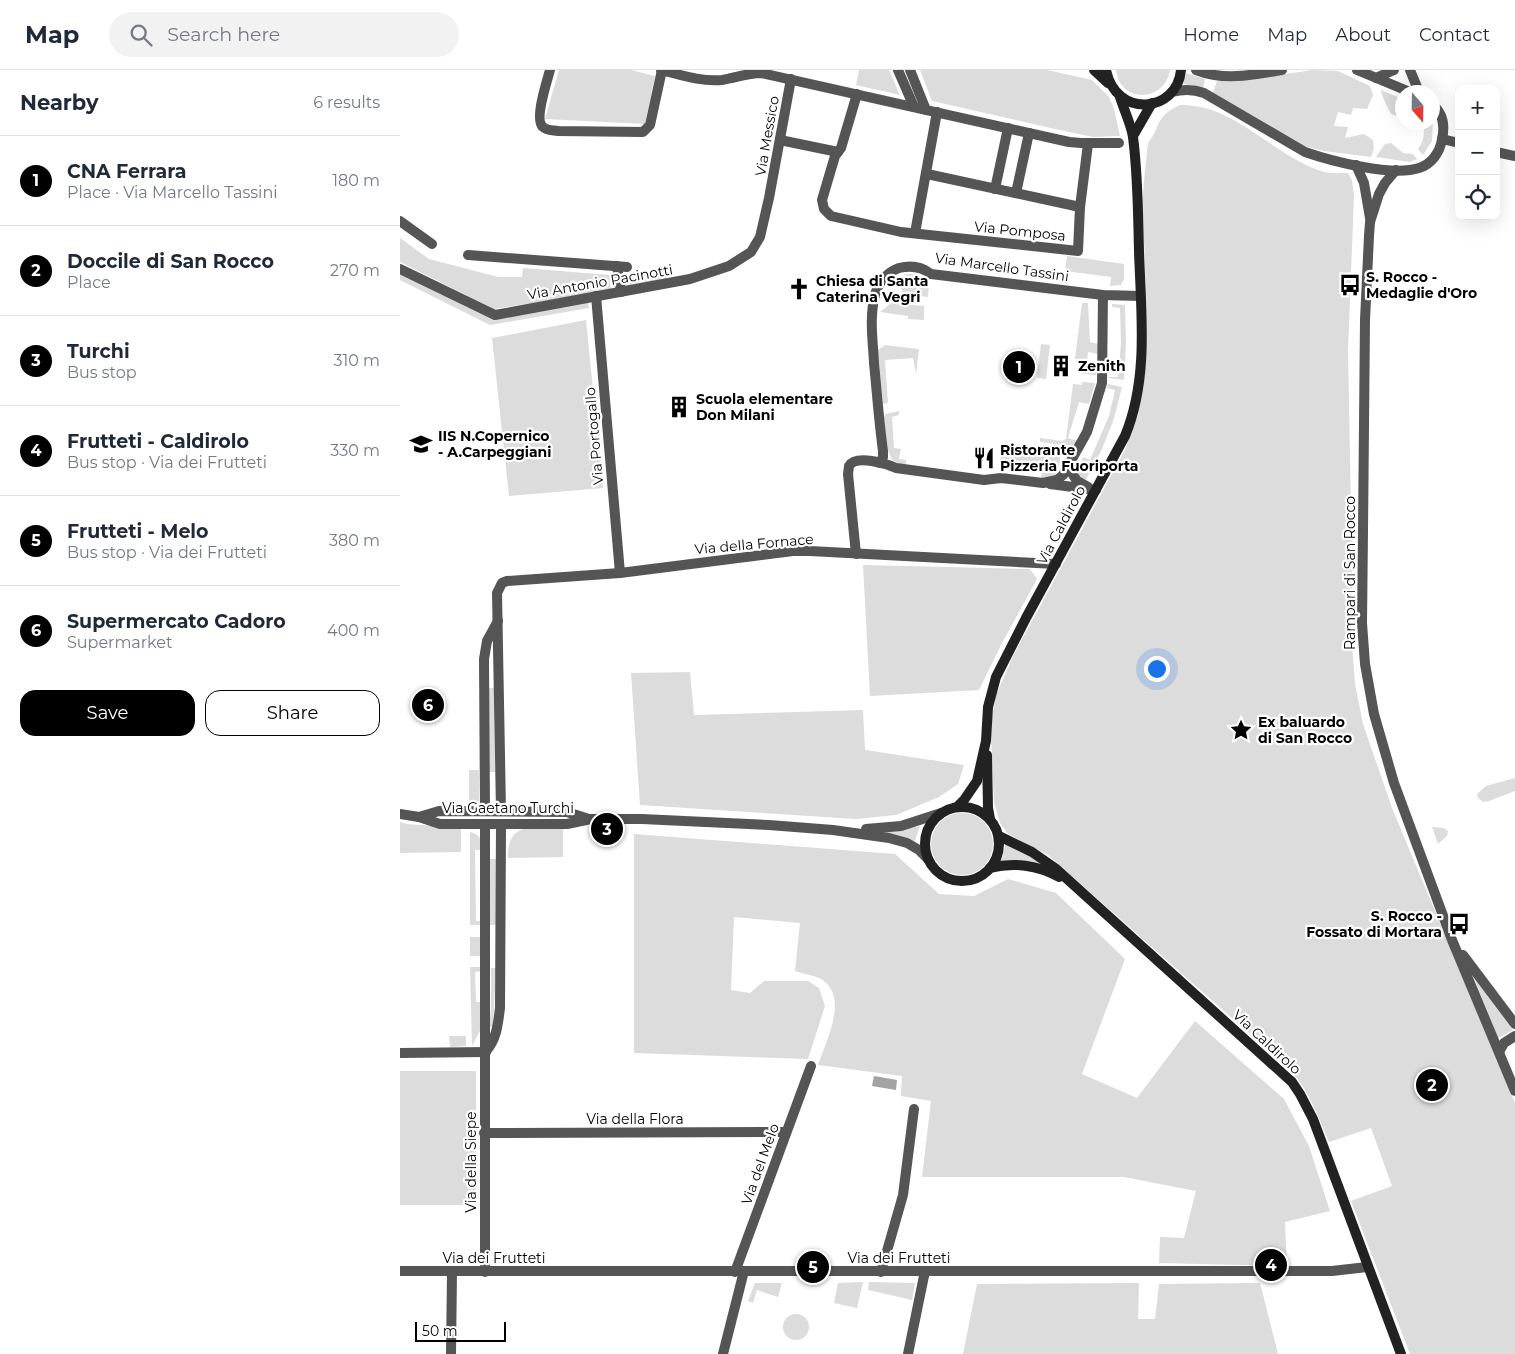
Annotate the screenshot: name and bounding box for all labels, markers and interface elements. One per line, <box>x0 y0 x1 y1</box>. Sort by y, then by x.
search box <box>109 12 459 57</box>
text: Map <box>25 20 79 49</box>
icon: search <box>127 21 155 49</box>
text: Search here <box>167 23 280 46</box>
text: Home <box>1183 24 1239 46</box>
text: Map <box>1267 24 1307 46</box>
text: About <box>1335 24 1391 46</box>
text: Contact <box>1419 24 1490 46</box>
north arrow <box>1395 85 1440 130</box>
map controls <box>1455 85 1500 220</box>
button: + <box>1455 85 1500 130</box>
text: Nearby <box>20 90 99 115</box>
text: 6 results <box>313 93 380 112</box>
street label: Via Messico <box>751 94 783 177</box>
button: − <box>1455 130 1500 175</box>
text: CNA Ferrara <box>67 160 186 183</box>
text: 1 <box>33 171 39 190</box>
text: 180 m <box>332 171 380 190</box>
button: locate <box>1455 175 1500 220</box>
text: Place · Via Marcello Tassini <box>67 183 278 202</box>
street label: Via Pomposa <box>973 217 1067 245</box>
street label: Via Marcello Tassini <box>934 249 1070 285</box>
text: Doccile di San Rocco <box>67 250 274 273</box>
street label: Via Antonio Pacinotti <box>526 260 674 304</box>
text: 2 <box>31 261 41 280</box>
text: 270 m <box>330 261 380 280</box>
place label: S. Rocco - Medaglie d'Oro <box>1366 268 1477 302</box>
place label: Chiesa di Santa Caterina Vegri <box>816 272 928 306</box>
bus stop icon: S. Rocco - Medaglie d'Oro <box>1337 272 1363 298</box>
text: Place <box>67 273 111 292</box>
church icon: Chiesa di Santa Caterina Vegri <box>786 276 812 302</box>
text: Turchi <box>67 340 130 363</box>
pin: 1 <box>1003 348 1035 386</box>
text: 3 <box>31 351 41 370</box>
text: 310 m <box>333 351 380 370</box>
building icon: Zenith <box>1048 353 1074 379</box>
place label: Zenith <box>1078 357 1126 375</box>
text: Bus stop <box>67 363 137 382</box>
street label: Via Portogallo <box>581 386 607 486</box>
place label: Scuola elementare Don Milani <box>696 390 833 424</box>
building icon: Scuola elementare Don Milani <box>666 394 692 420</box>
place label: IIS N.Copernico - A.Carpeggiani <box>438 427 551 461</box>
text: Frutteti - Caldirolo <box>67 430 249 453</box>
school or university icon: IIS N.Copernico - A.Carpeggiani <box>408 431 434 457</box>
text: 4 <box>30 441 42 460</box>
text: 330 m <box>330 441 380 460</box>
place label: Ristorante Pizzeria Fuoriporta <box>1000 441 1139 475</box>
restaurant icon: Ristorante Pizzeria Fuoriporta <box>971 445 997 471</box>
text: Bus stop · Via dei Frutteti <box>67 453 267 472</box>
street label: Via Caldirolo <box>1033 482 1089 568</box>
street label: Rampari di San Rocco <box>1341 496 1359 650</box>
text: Frutteti - Melo <box>67 520 209 543</box>
street label: Via della Fornace <box>694 530 814 558</box>
text: 5 <box>31 531 41 550</box>
text: 380 m <box>329 531 380 550</box>
text: Bus stop · Via dei Frutteti <box>67 543 267 562</box>
text: Supermercato Cadoro <box>67 610 286 633</box>
text: 6 <box>31 621 41 640</box>
text: 400 m <box>327 621 380 640</box>
text: Supermarket <box>67 633 173 652</box>
your location <box>1144 656 1170 682</box>
pin: 6 <box>412 686 444 724</box>
button: Save <box>20 690 195 736</box>
button: Share <box>205 690 380 736</box>
place label: Ex baluardo di San Rocco <box>1258 713 1352 747</box>
place icon: Ex baluardo di San Rocco <box>1228 717 1254 743</box>
street label: Via Gaetano Turchi <box>442 799 574 817</box>
pin: 3 <box>591 810 623 848</box>
place label: S. Rocco - Fossato di Mortara <box>1306 907 1442 941</box>
bus stop icon: S. Rocco - Fossato di Mortara <box>1446 911 1472 937</box>
street label: Via Caldirolo <box>1229 1006 1305 1078</box>
pin: 2 <box>1416 1066 1448 1104</box>
street label: Via della Flora <box>586 1110 684 1128</box>
street label: Via della Siepe <box>462 1111 480 1213</box>
street label: Via del Melo <box>737 1121 783 1207</box>
pin: 4 <box>1255 1246 1287 1284</box>
pin: 5 <box>797 1248 829 1286</box>
street label: Via dei Frutteti <box>442 1249 546 1267</box>
street label: Via dei Frutteti <box>847 1249 951 1267</box>
scale bar <box>415 1319 506 1342</box>
text: 50 m <box>422 1322 458 1340</box>

